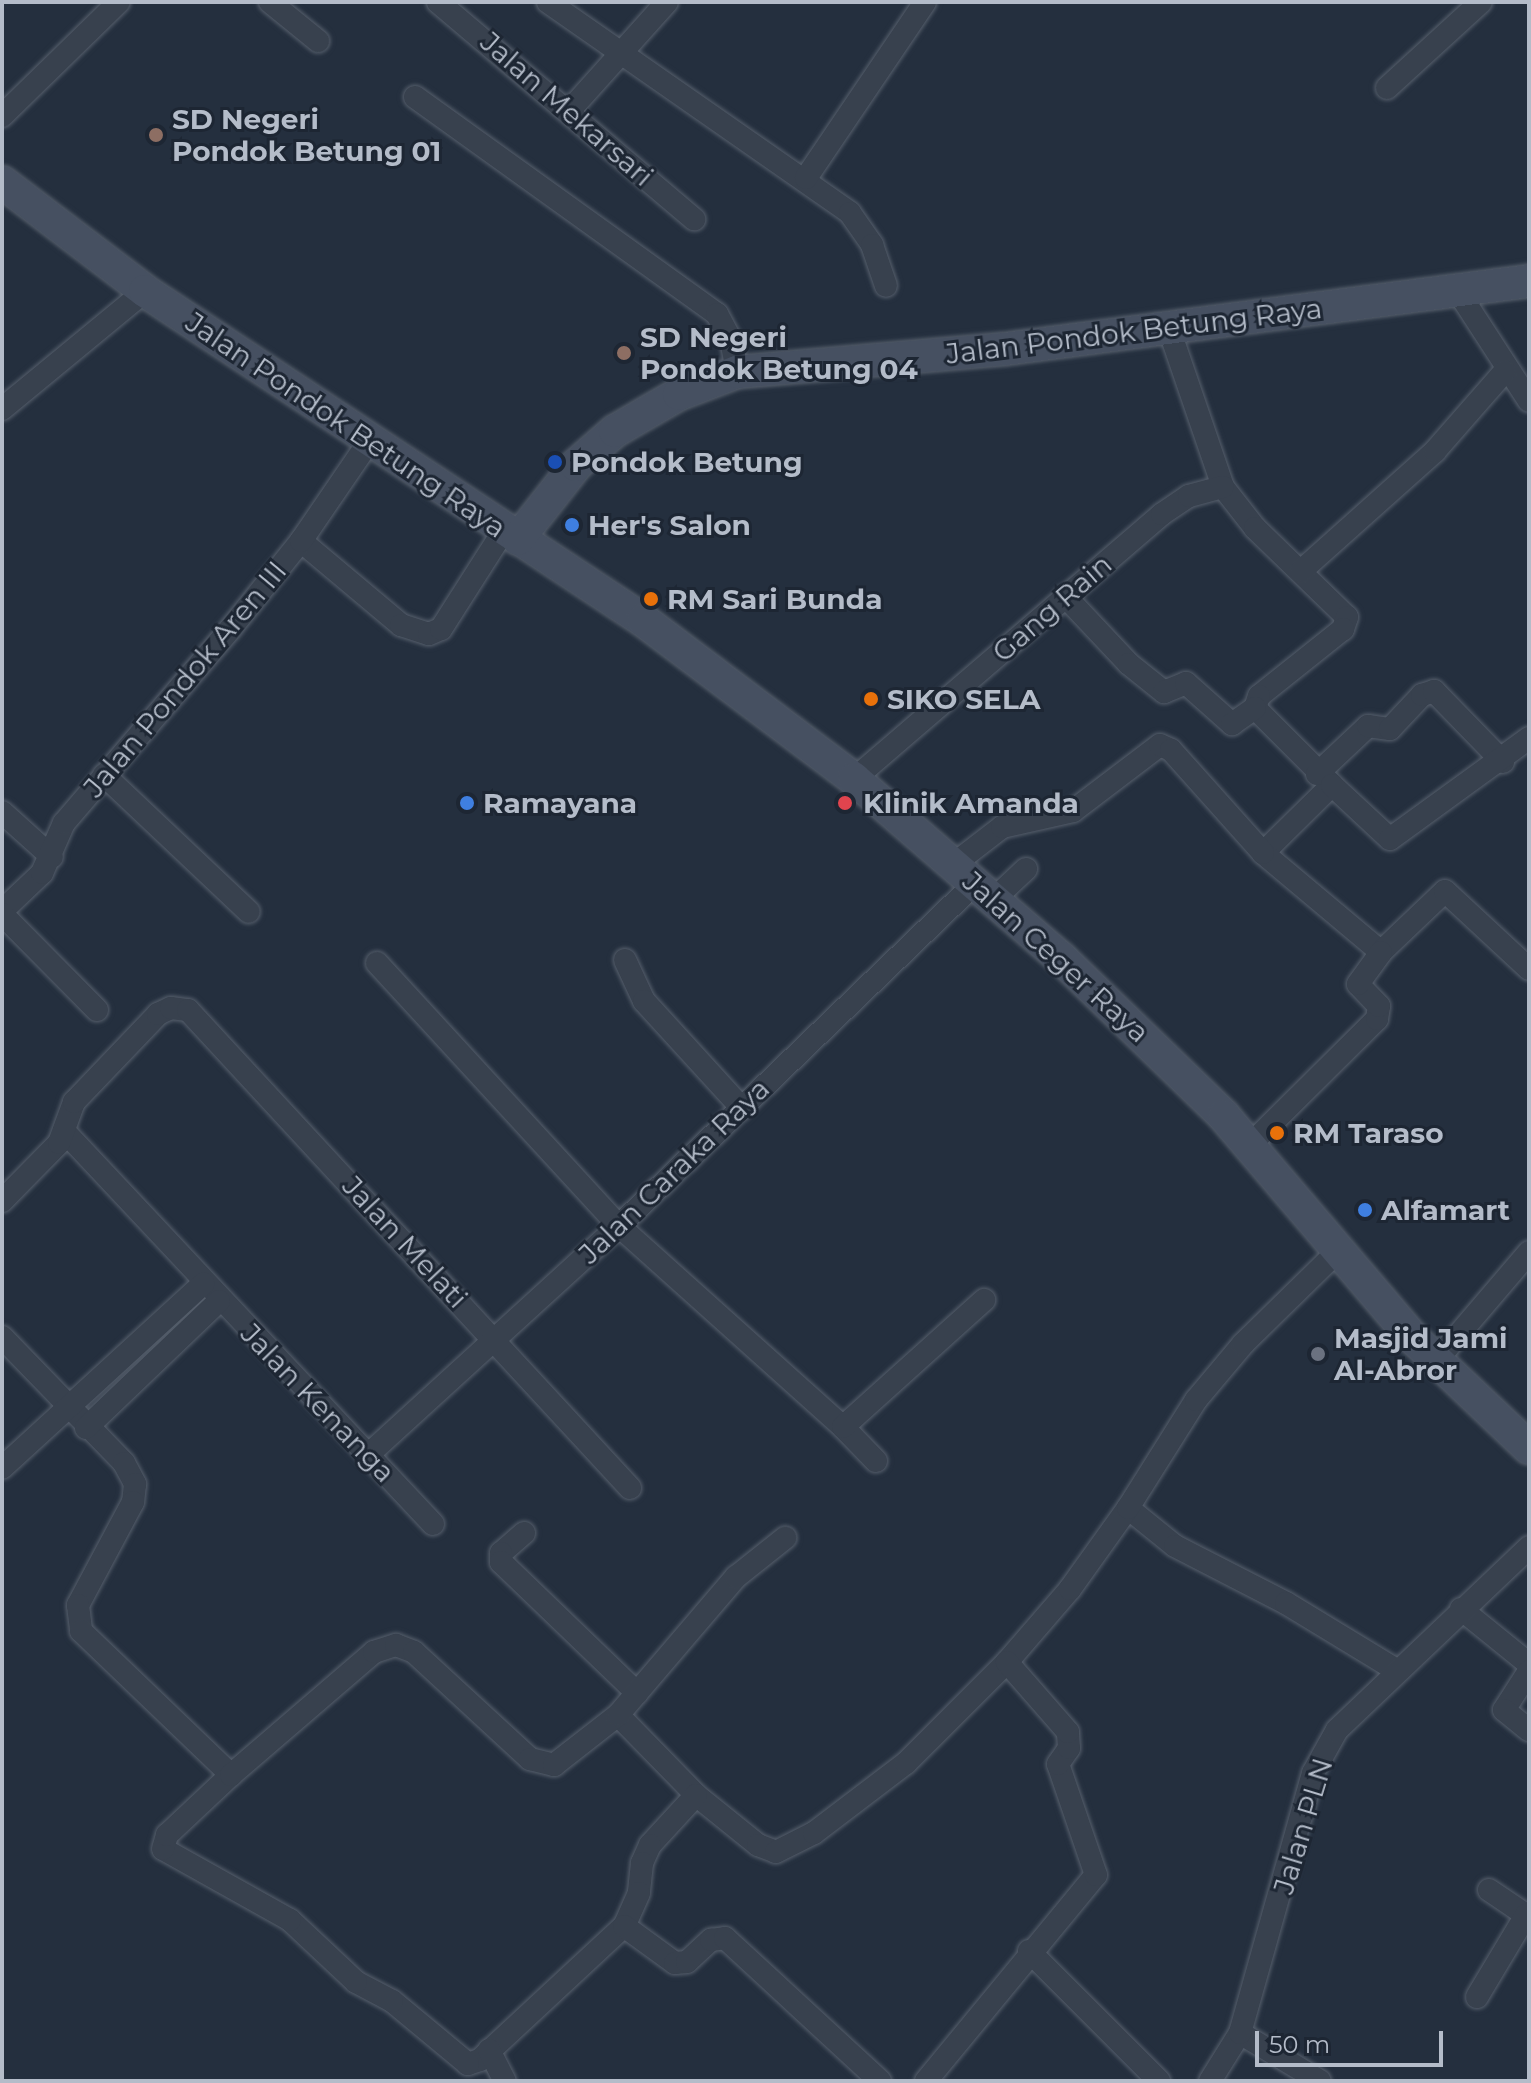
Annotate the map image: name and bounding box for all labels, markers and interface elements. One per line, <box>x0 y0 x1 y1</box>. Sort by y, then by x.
street label: Jalan Mekarsari <box>474 25 660 193</box>
place label: SD Negeri Pondok Betung 01 <box>172 102 441 168</box>
marker: SD Negeri Pondok Betung 01 <box>147 126 165 144</box>
street label: Jalan Pondok Betung Raya <box>944 291 1324 371</box>
street label: Jalan Pondok Betung Raya <box>180 305 512 545</box>
place label: SD Negeri Pondok Betung 04 <box>640 320 918 386</box>
marker: SD Negeri Pondok Betung 04 <box>615 344 633 362</box>
place label: Pondok Betung <box>571 445 803 479</box>
marker: Pondok Betung <box>546 453 564 471</box>
place label: Her's Salon <box>588 508 751 542</box>
marker: Her's Salon <box>563 516 581 534</box>
street label: Gang Rain <box>986 547 1118 669</box>
street label: Jalan Pondok Aren III <box>77 554 293 804</box>
place label: RM Sari Bunda <box>667 582 882 616</box>
marker: RM Sari Bunda <box>642 590 660 608</box>
place label: SIKO SELA <box>887 682 1040 716</box>
marker: SIKO SELA <box>862 690 880 708</box>
place label: Ramayana <box>483 786 637 820</box>
place label: Klinik Amanda <box>863 786 1079 820</box>
marker: Klinik Amanda <box>834 792 856 814</box>
marker: Ramayana <box>458 794 476 812</box>
street label: Jalan Ceger Raya <box>956 865 1156 1049</box>
street label: Jalan Caraka Raya <box>572 1072 776 1270</box>
place label: RM Taraso <box>1293 1116 1444 1150</box>
marker: RM Taraso <box>1268 1124 1286 1142</box>
street label: Jalan Melati <box>336 1169 474 1315</box>
place label: Alfamart <box>1381 1193 1510 1227</box>
marker: Alfamart <box>1356 1201 1374 1219</box>
street label: Jalan Kenanga <box>234 1317 402 1489</box>
place label: Masjid Jami Al-Abror <box>1334 1321 1507 1387</box>
marker: Masjid Jami Al-Abror <box>1309 1345 1327 1363</box>
street label: Jalan PLN <box>1266 1754 1340 1898</box>
scale bar <box>1259 2015 1447 2065</box>
text: 50 m <box>1269 2030 1330 2059</box>

